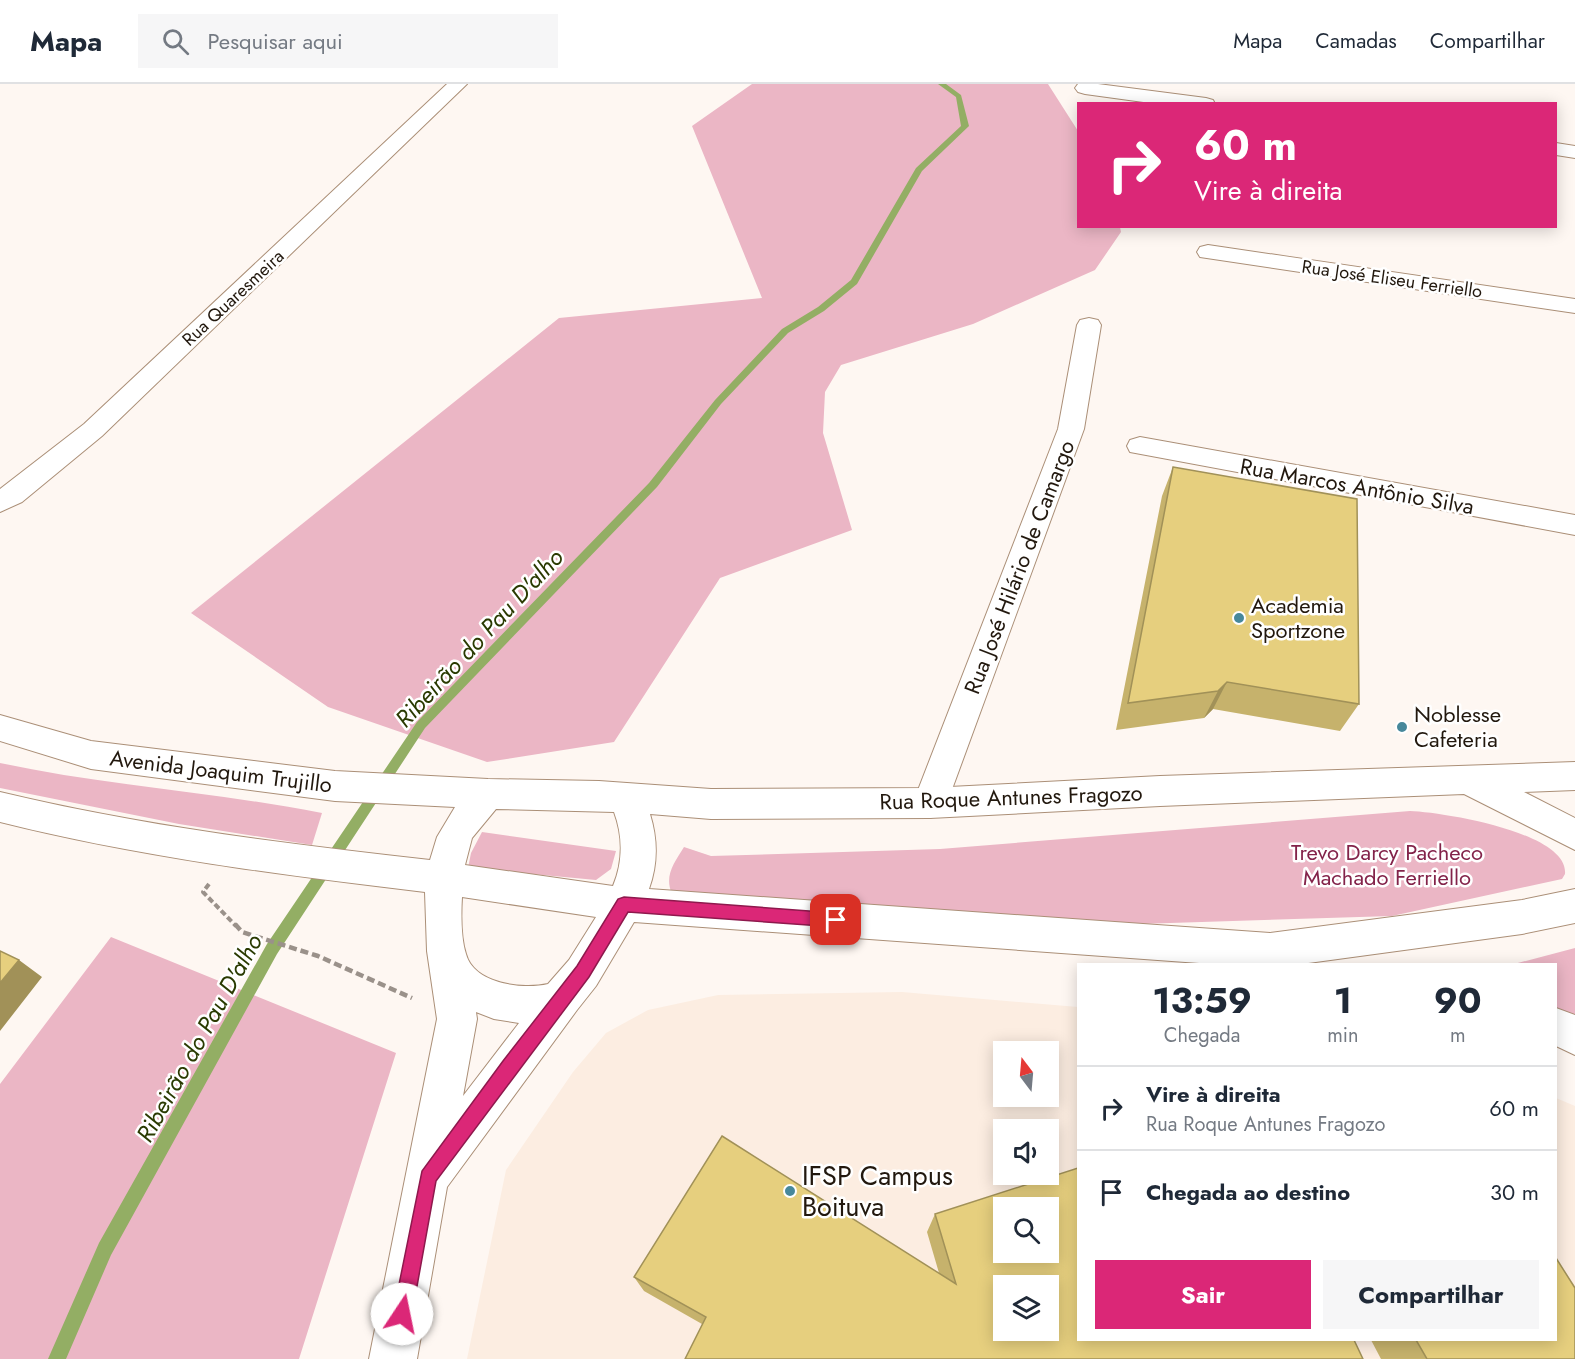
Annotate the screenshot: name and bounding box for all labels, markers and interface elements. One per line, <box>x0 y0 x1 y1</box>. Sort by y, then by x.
search box <box>138 14 558 68</box>
text: Mapa <box>30 21 102 62</box>
icon: search <box>159 25 192 58</box>
text: Pesquisar aqui <box>207 25 343 57</box>
text: Mapa <box>1233 26 1282 56</box>
text: Camadas <box>1315 26 1397 56</box>
text: Compartilhar <box>1430 26 1545 56</box>
text: 60 m <box>1194 115 1297 176</box>
icon: right <box>1095 126 1173 204</box>
text: Vire à direita <box>1194 171 1343 210</box>
street label: Rua Quaresmeira <box>176 244 290 352</box>
street label: Rua José Eliseu Ferriello <box>1300 253 1484 305</box>
street label: Rua José Hilário de Camargo <box>956 435 1082 699</box>
street label: Rua Marcos Antônio Silva <box>1238 450 1476 522</box>
water label: Ribeirão do Pau D'alho <box>387 541 572 735</box>
place label: Academia Sportzone <box>1251 589 1345 646</box>
marker: Academia Sportzone <box>1232 611 1246 625</box>
place label: Noblesse Cafeteria <box>1414 698 1501 755</box>
marker: Noblesse Cafeteria <box>1395 720 1409 734</box>
street label: Avenida Joaquim Trujillo <box>108 742 334 800</box>
street label: Rua Roque Antunes Fragozo <box>879 776 1143 818</box>
park label: Trevo Darcy Pacheco Machado Ferriello <box>1291 836 1483 893</box>
pin <box>810 894 861 945</box>
icon: arrive <box>819 903 852 936</box>
water label: Ribeirão do Pau D'alho <box>127 927 271 1148</box>
text: 13:59 <box>1152 974 1252 1026</box>
text: 1 <box>1334 974 1352 1026</box>
text: 90 <box>1434 974 1482 1026</box>
text: Chegada <box>1164 1021 1240 1050</box>
text: min <box>1327 1021 1358 1050</box>
text: m <box>1450 1021 1466 1050</box>
north arrow <box>993 1041 1059 1107</box>
map controls <box>993 1041 1059 1341</box>
text: Vire à direita <box>1146 1078 1281 1110</box>
icon: right <box>1095 1092 1128 1125</box>
text: 60 m <box>1489 1092 1539 1124</box>
text: Rua Roque Antunes Fragozo <box>1146 1110 1385 1139</box>
button: sound <box>993 1119 1059 1185</box>
place label: IFSP Campus Boituva <box>802 1156 953 1226</box>
icon: arrive <box>1095 1176 1128 1209</box>
text: Chegada ao destino <box>1146 1176 1350 1208</box>
text: 30 m <box>1490 1176 1539 1208</box>
marker: IFSP Campus Boituva <box>783 1184 797 1198</box>
button: search <box>993 1197 1059 1263</box>
button: Sair <box>1095 1260 1311 1329</box>
button: Compartilhar <box>1323 1260 1539 1329</box>
button: layers <box>993 1275 1059 1341</box>
position arrow <box>370 1282 434 1346</box>

